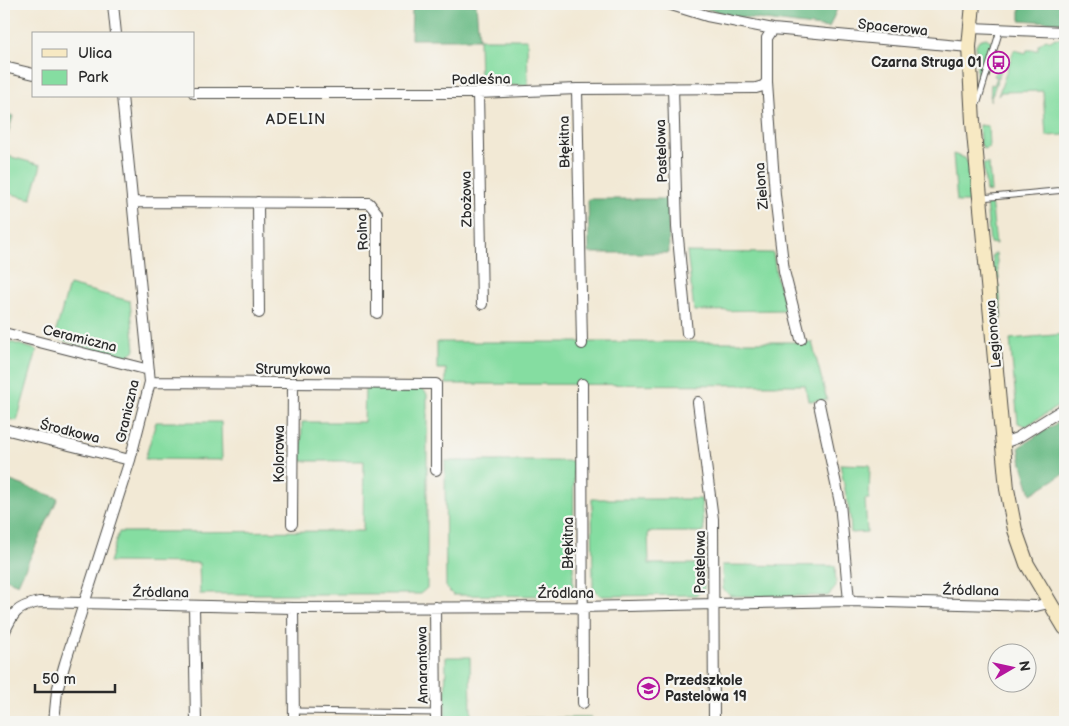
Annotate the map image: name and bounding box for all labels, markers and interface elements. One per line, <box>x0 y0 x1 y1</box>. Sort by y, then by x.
street label: Spacerowa <box>857 15 929 40</box>
legend <box>32 32 195 98</box>
text: Ulica <box>78 44 112 63</box>
bus stop icon: Czarna Struga 01 <box>986 50 1010 74</box>
place label: Czarna Struga 01 <box>871 54 982 71</box>
text: Park <box>78 68 109 87</box>
street label: Podleśna <box>451 70 511 89</box>
district label: ADELIN <box>266 110 326 129</box>
street label: Błękitna <box>556 116 573 168</box>
street label: Pastelowa <box>652 119 671 183</box>
street label: Zielona <box>751 162 772 211</box>
street label: Zbożowa <box>458 171 476 228</box>
street label: Rolna <box>353 213 372 251</box>
street label: Legionowa <box>982 299 1005 369</box>
street label: Ceramiczna <box>41 321 119 356</box>
street label: Strumykowa <box>255 361 331 378</box>
street label: Graniczna <box>112 378 143 444</box>
street label: Środkowa <box>38 415 102 447</box>
street label: Kolorowa <box>271 425 288 483</box>
street label: Błękitna <box>560 517 577 569</box>
street label: Pastelowa <box>692 530 709 594</box>
street label: Źródlana <box>942 580 999 599</box>
street label: Źródlana <box>132 582 189 601</box>
street label: Źródlana <box>537 584 594 602</box>
street label: Amarantowa <box>413 626 432 704</box>
north arrow <box>986 644 1036 694</box>
text: N <box>1015 660 1034 673</box>
scale bar <box>35 661 115 693</box>
text: 50 m <box>42 670 76 689</box>
place label: Przedszkole Pastelowa 19 <box>665 672 747 705</box>
school or university icon: Przedszkole Pastelowa 19 <box>637 676 661 700</box>

